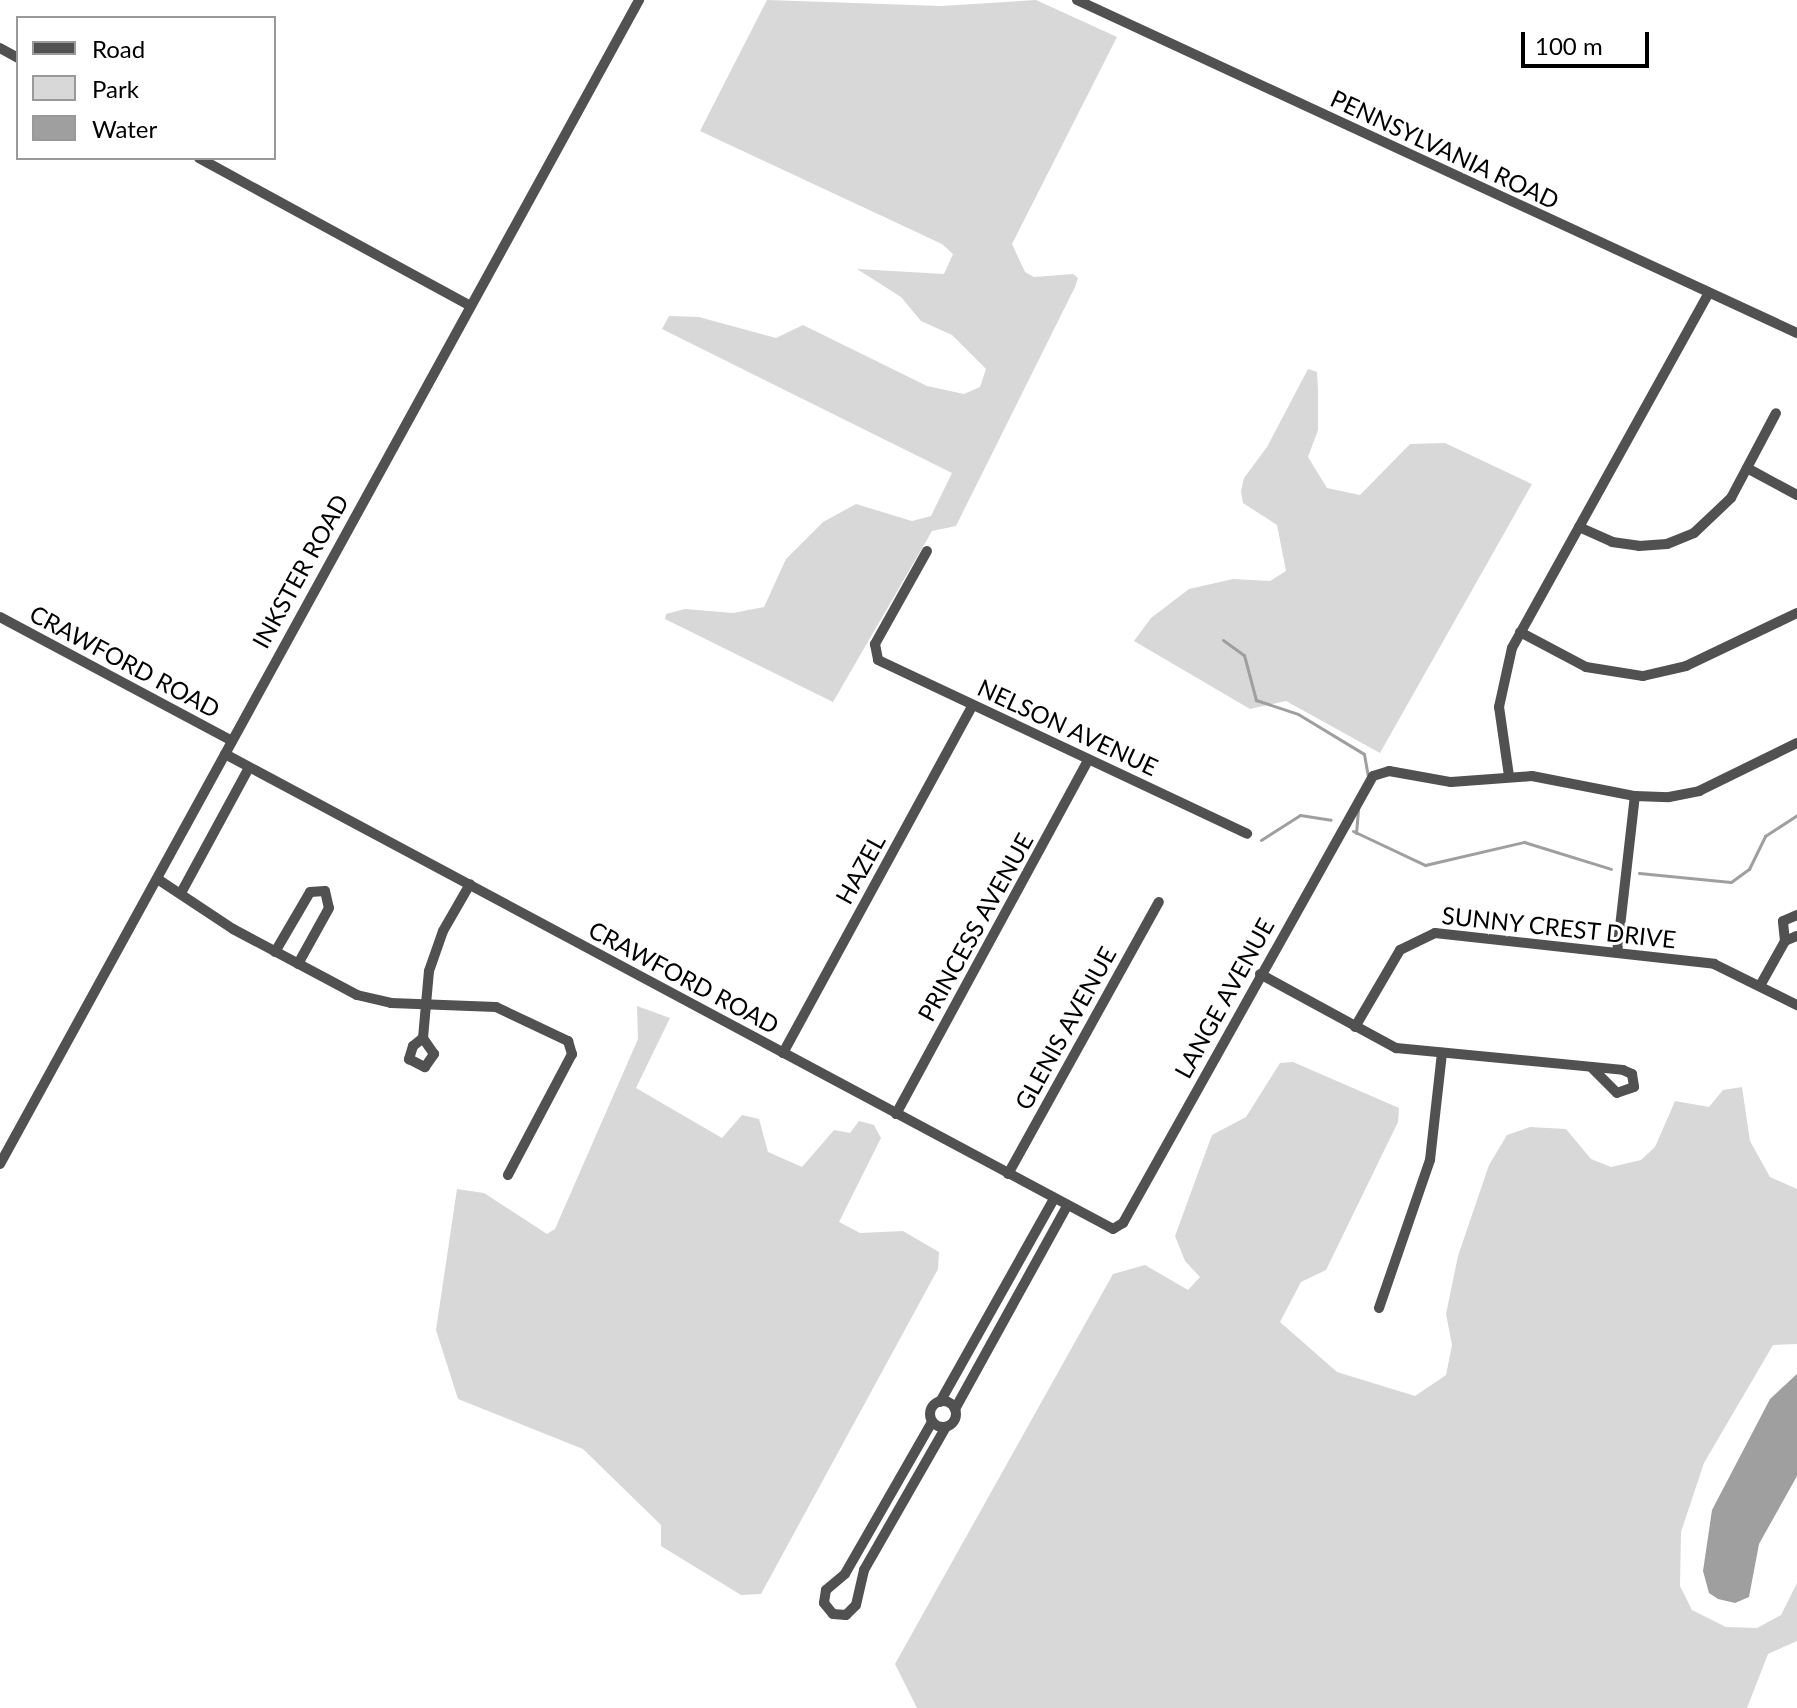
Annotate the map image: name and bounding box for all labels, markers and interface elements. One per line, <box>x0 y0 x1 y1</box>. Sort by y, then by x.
legend <box>16 16 276 160</box>
scale bar <box>1525 16 1653 66</box>
text: 100 m <box>1535 31 1603 60</box>
text: Road <box>92 34 145 63</box>
text: Park <box>92 74 139 103</box>
street label: PENNSYLVANIA ROAD <box>1326 83 1564 215</box>
text: Water <box>92 114 157 143</box>
street label: INKSTER ROAD <box>246 489 354 653</box>
street label: CRAWFORD ROAD <box>25 599 225 723</box>
street label: NELSON AVENUE <box>973 673 1163 781</box>
street label: PRINCESS AVENUE <box>911 828 1039 1026</box>
street label: HAZEL <box>829 829 891 909</box>
street label: SUNNY CREST DRIVE <box>1440 900 1678 954</box>
street label: LANGE AVENUE <box>1168 913 1280 1083</box>
street label: CRAWFORD ROAD <box>584 915 784 1039</box>
street label: GLENIS AVENUE <box>1008 941 1122 1115</box>

